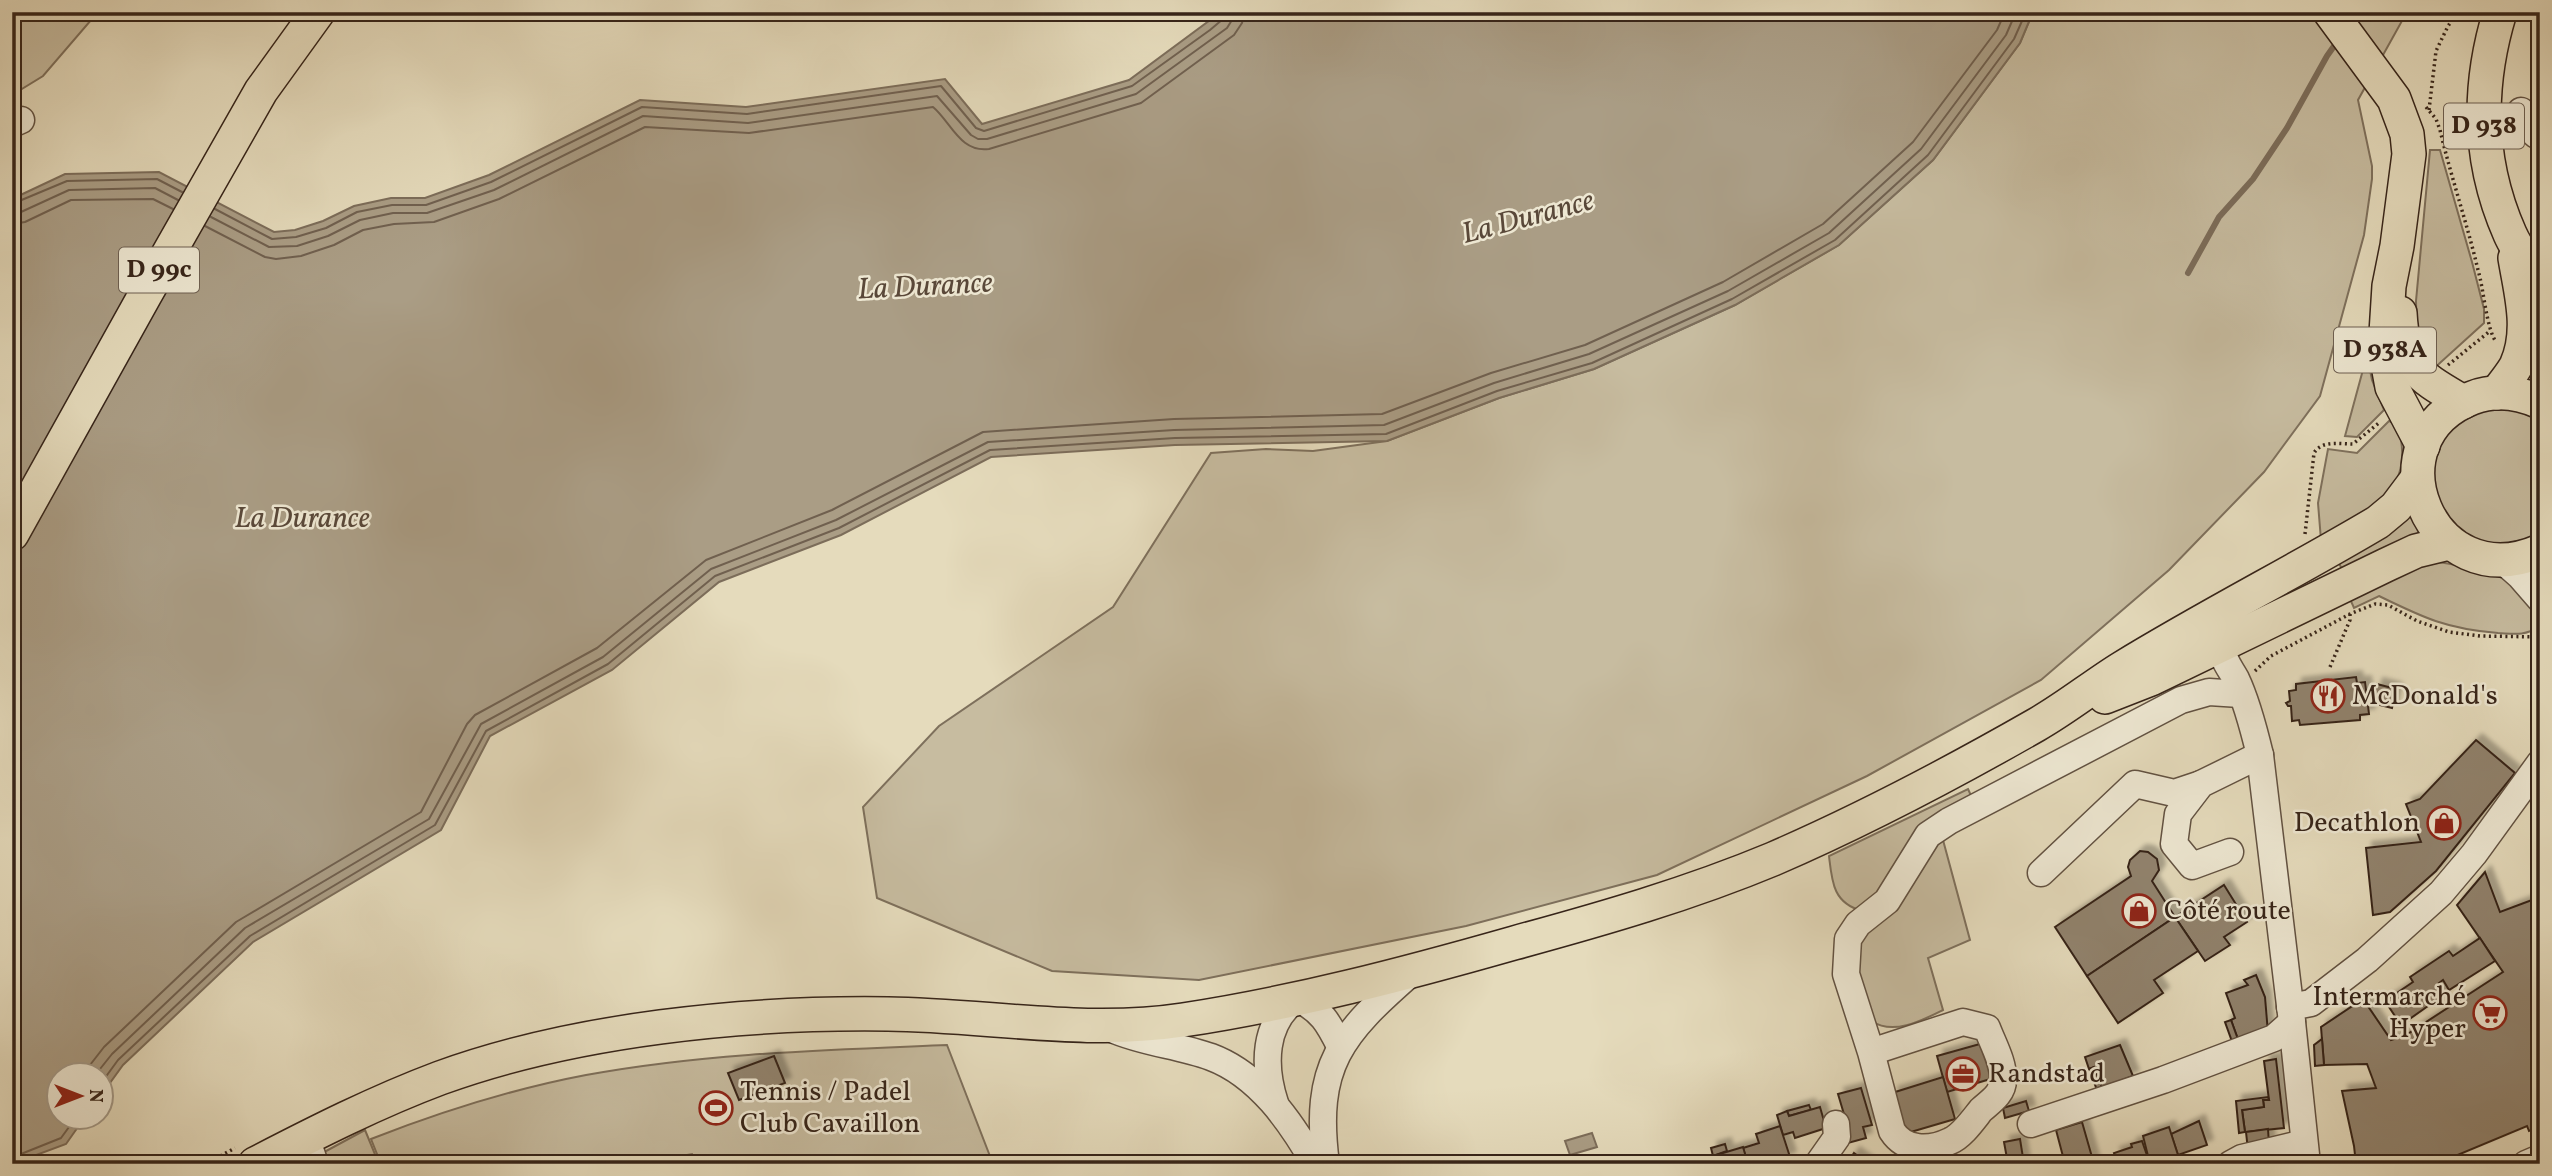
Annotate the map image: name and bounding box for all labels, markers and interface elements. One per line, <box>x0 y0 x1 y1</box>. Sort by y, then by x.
road number: D 938 <box>2444 104 2524 148</box>
water label: La Durance <box>1457 180 1599 256</box>
road number: D 99c <box>119 247 199 292</box>
water label: La Durance <box>856 262 994 312</box>
road number: D 938A <box>2334 328 2436 372</box>
water label: La Durance <box>234 498 370 540</box>
restaurant icon: McDonald's <box>2309 677 2347 715</box>
place label: McDonald's <box>2352 677 2498 716</box>
place label: Decathlon <box>2294 804 2420 843</box>
shop icon: Decathlon <box>2425 804 2463 842</box>
shop icon: Côté route <box>2120 892 2158 930</box>
place label: Côté route <box>2164 892 2291 931</box>
place label: Intermarché Hyper <box>2313 978 2466 1049</box>
supermarket icon: Intermarché Hyper <box>2471 994 2509 1032</box>
office icon: Randstad <box>1944 1055 1982 1093</box>
place label: Randstad <box>1988 1055 2105 1094</box>
north arrow <box>46 1060 116 1130</box>
place label: Tennis / Padel Club Cavaillon <box>740 1073 920 1144</box>
text: N <box>82 1089 108 1103</box>
sports icon: Tennis / Padel Club Cavaillon <box>697 1089 735 1127</box>

